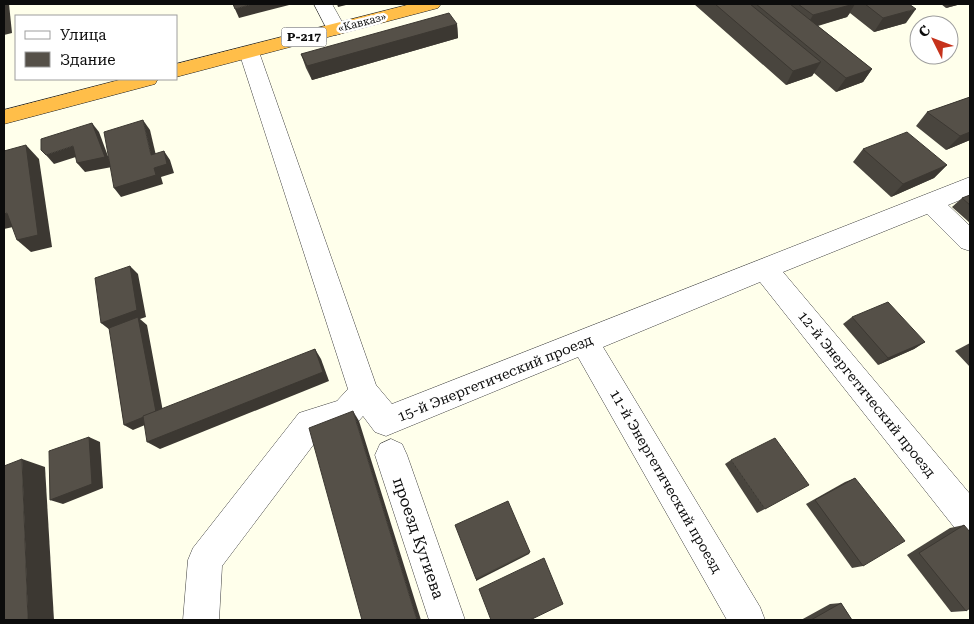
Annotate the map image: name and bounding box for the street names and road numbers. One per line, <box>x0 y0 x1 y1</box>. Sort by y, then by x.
street label: «Кавказ» <box>337 10 388 35</box>
road number: Р-217 <box>282 28 326 46</box>
street label: 12-й Энергетический проезд <box>795 308 939 480</box>
street label: 15-й Энергетический проезд <box>395 331 595 425</box>
street label: 11-й Энергетический проезд <box>607 386 725 576</box>
street label: проезд Кугиева <box>389 475 448 602</box>

